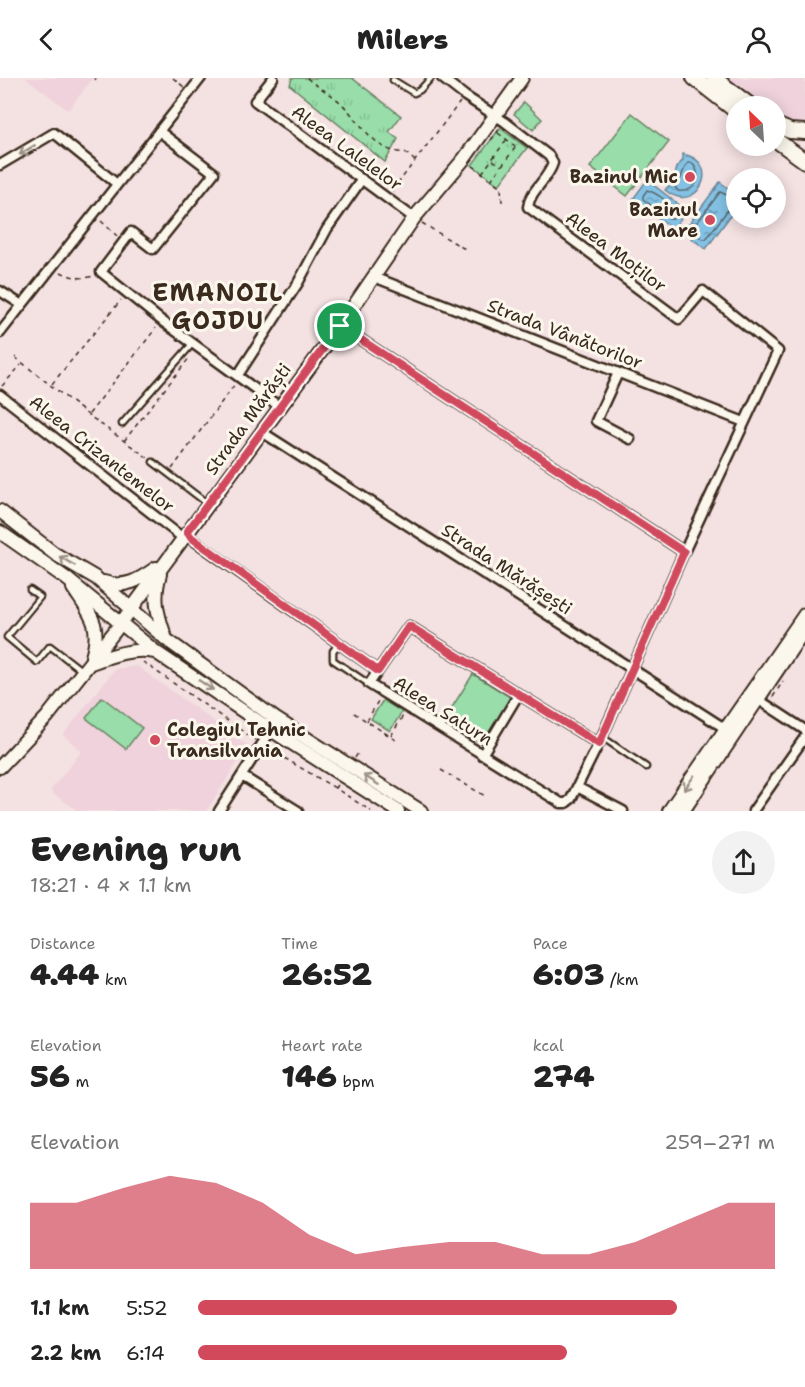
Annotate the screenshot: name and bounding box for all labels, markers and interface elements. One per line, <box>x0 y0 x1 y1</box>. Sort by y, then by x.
text: Milers <box>357 21 448 58</box>
icon: back <box>30 23 63 56</box>
icon: person <box>742 23 775 56</box>
north arrow <box>726 96 786 156</box>
map controls <box>726 96 786 228</box>
street label: Aleea Lalelelor <box>287 100 407 196</box>
one-way arrow <box>19 144 36 156</box>
place label: Bazinul Mic <box>570 165 678 189</box>
button: locate <box>726 168 786 228</box>
marker: Bazinul Mic <box>683 170 697 184</box>
place label: Bazinul Mare <box>629 198 698 243</box>
street label: Aleea Moților <box>561 206 671 298</box>
marker: Bazinul Mare <box>703 213 717 227</box>
district label: EMANOIL GOJDU <box>152 277 284 337</box>
street label: Strada Vânătorilor <box>484 293 646 375</box>
pin <box>314 300 365 351</box>
icon: arrive <box>323 309 356 342</box>
street label: Strada Mărăști <box>199 358 297 480</box>
street label: Aleea Crizantemelor <box>24 390 180 518</box>
street label: Strada Mărășești <box>437 518 577 620</box>
one-way arrow <box>59 555 76 567</box>
street label: Aleea Saturn <box>389 671 497 751</box>
one-way arrow <box>197 679 214 692</box>
place label: Colegiul Tehnic Transilvania <box>167 718 306 763</box>
marker: Colegiul Tehnic Transilvania <box>148 733 162 747</box>
one-way arrow <box>363 773 380 786</box>
one-way arrow <box>683 775 695 791</box>
text: Evening run <box>30 827 241 872</box>
button: share <box>712 831 775 894</box>
text: 18:21 · 4 × 1.1 km <box>30 872 192 898</box>
text: Distance <box>30 933 96 954</box>
text: Time <box>281 933 318 954</box>
text: Pace <box>533 933 568 954</box>
text: 4.44 <box>30 954 99 995</box>
text: 26:52 <box>281 954 372 995</box>
text: 6:03 <box>533 954 605 995</box>
text: km <box>99 969 127 990</box>
text: /km <box>605 969 639 990</box>
text: Elevation <box>30 1035 102 1056</box>
text: Heart rate <box>281 1035 363 1056</box>
text: kcal <box>533 1035 564 1056</box>
text: 56 <box>30 1056 70 1097</box>
text: 146 <box>281 1056 337 1097</box>
text: 274 <box>533 1056 594 1097</box>
text: m <box>70 1071 89 1092</box>
text: bpm <box>337 1071 375 1092</box>
text: Elevation <box>30 1129 120 1155</box>
text: 259–271 m <box>664 1129 775 1155</box>
text: 1.1 km <box>30 1295 89 1321</box>
text: 5:52 <box>126 1295 168 1321</box>
text: 2.2 km <box>30 1340 101 1366</box>
text: 6:14 <box>126 1340 165 1366</box>

